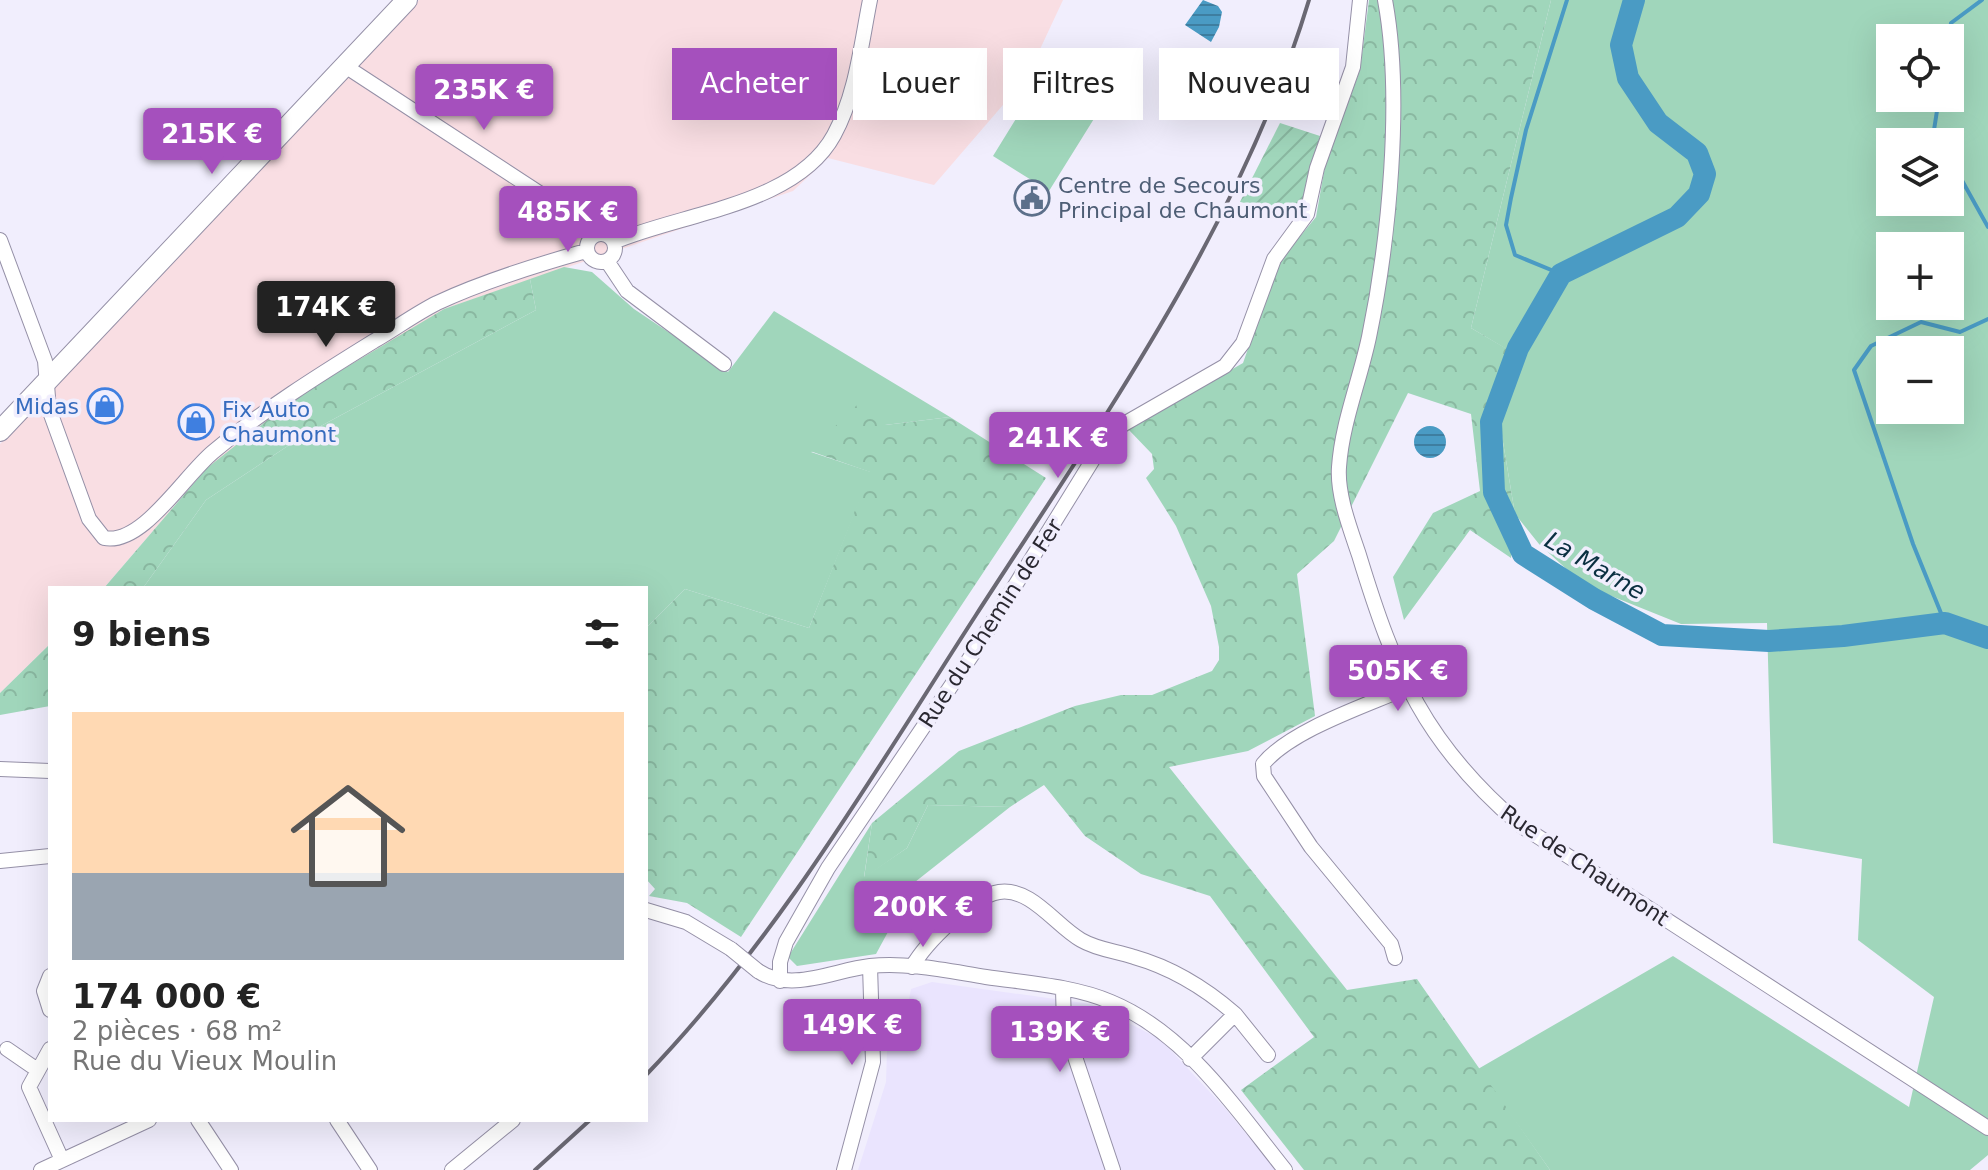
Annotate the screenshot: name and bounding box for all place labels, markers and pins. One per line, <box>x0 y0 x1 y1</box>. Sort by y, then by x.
pin: 235K € <box>419 64 549 132</box>
pin: 215K € <box>147 108 277 176</box>
place label: Centre de Secours Principal de Chaumont <box>1058 173 1308 223</box>
public building icon: Centre de Secours Principal de Chaumont <box>1013 179 1051 217</box>
pin: 485K € <box>503 186 633 254</box>
pin: 174K € <box>261 281 391 349</box>
shop icon: Midas <box>86 387 124 425</box>
place label: Midas <box>15 394 79 419</box>
place label: Fix Auto Chaumont <box>222 397 337 447</box>
shop icon: Fix Auto Chaumont <box>177 403 215 441</box>
pin: 241K € <box>993 412 1123 480</box>
pin: 505K € <box>1333 645 1463 713</box>
pin: 200K € <box>858 881 988 949</box>
pin: 149K € <box>787 999 917 1067</box>
pin: 139K € <box>995 1006 1125 1074</box>

